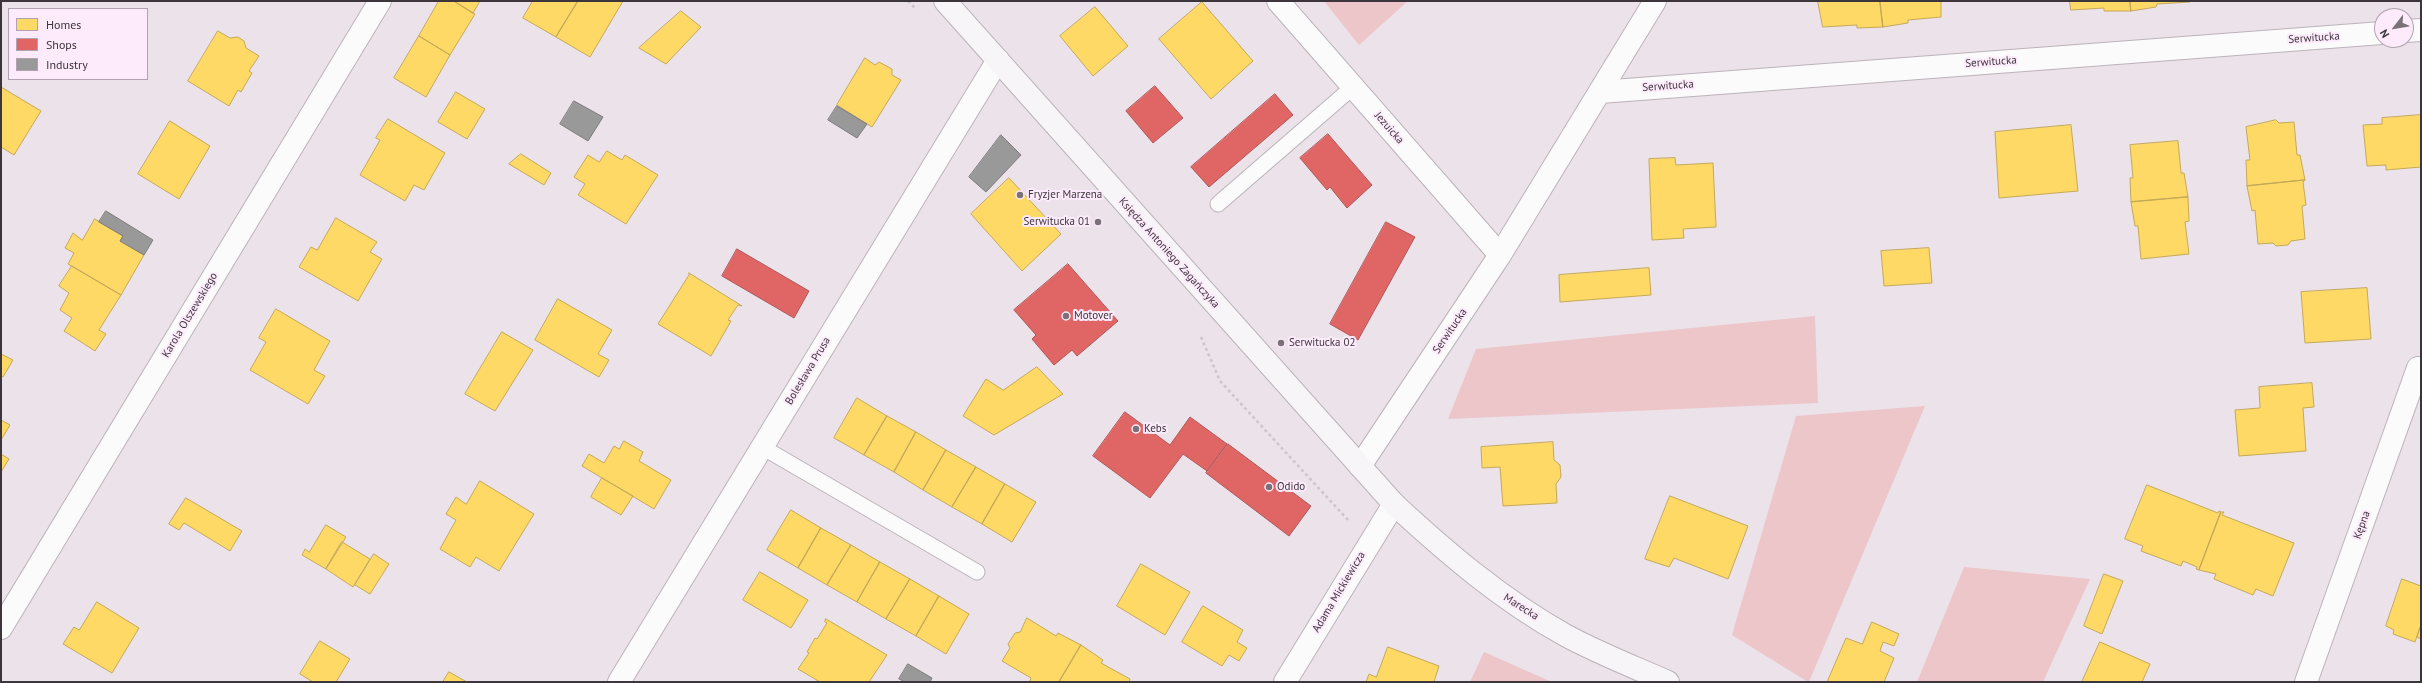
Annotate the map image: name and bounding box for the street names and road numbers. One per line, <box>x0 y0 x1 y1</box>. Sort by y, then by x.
street label: Serwitucka <box>2288 30 2340 46</box>
street label: Serwitucka <box>1965 54 2017 70</box>
street label: Serwitucka <box>1642 78 1694 94</box>
street label: Jezuicka <box>1372 109 1406 147</box>
street label: Księdza Antoniego Zagańczyka <box>1116 195 1222 311</box>
street label: Karola Olszewskiego <box>159 270 221 360</box>
street label: Serwitucka <box>1430 306 1470 356</box>
street label: Bolesława Prusa <box>783 335 833 407</box>
street label: Kępna <box>2351 509 2373 541</box>
street label: Adama Mickiewicza <box>1310 549 1368 635</box>
street label: Marecka <box>1501 591 1541 623</box>

